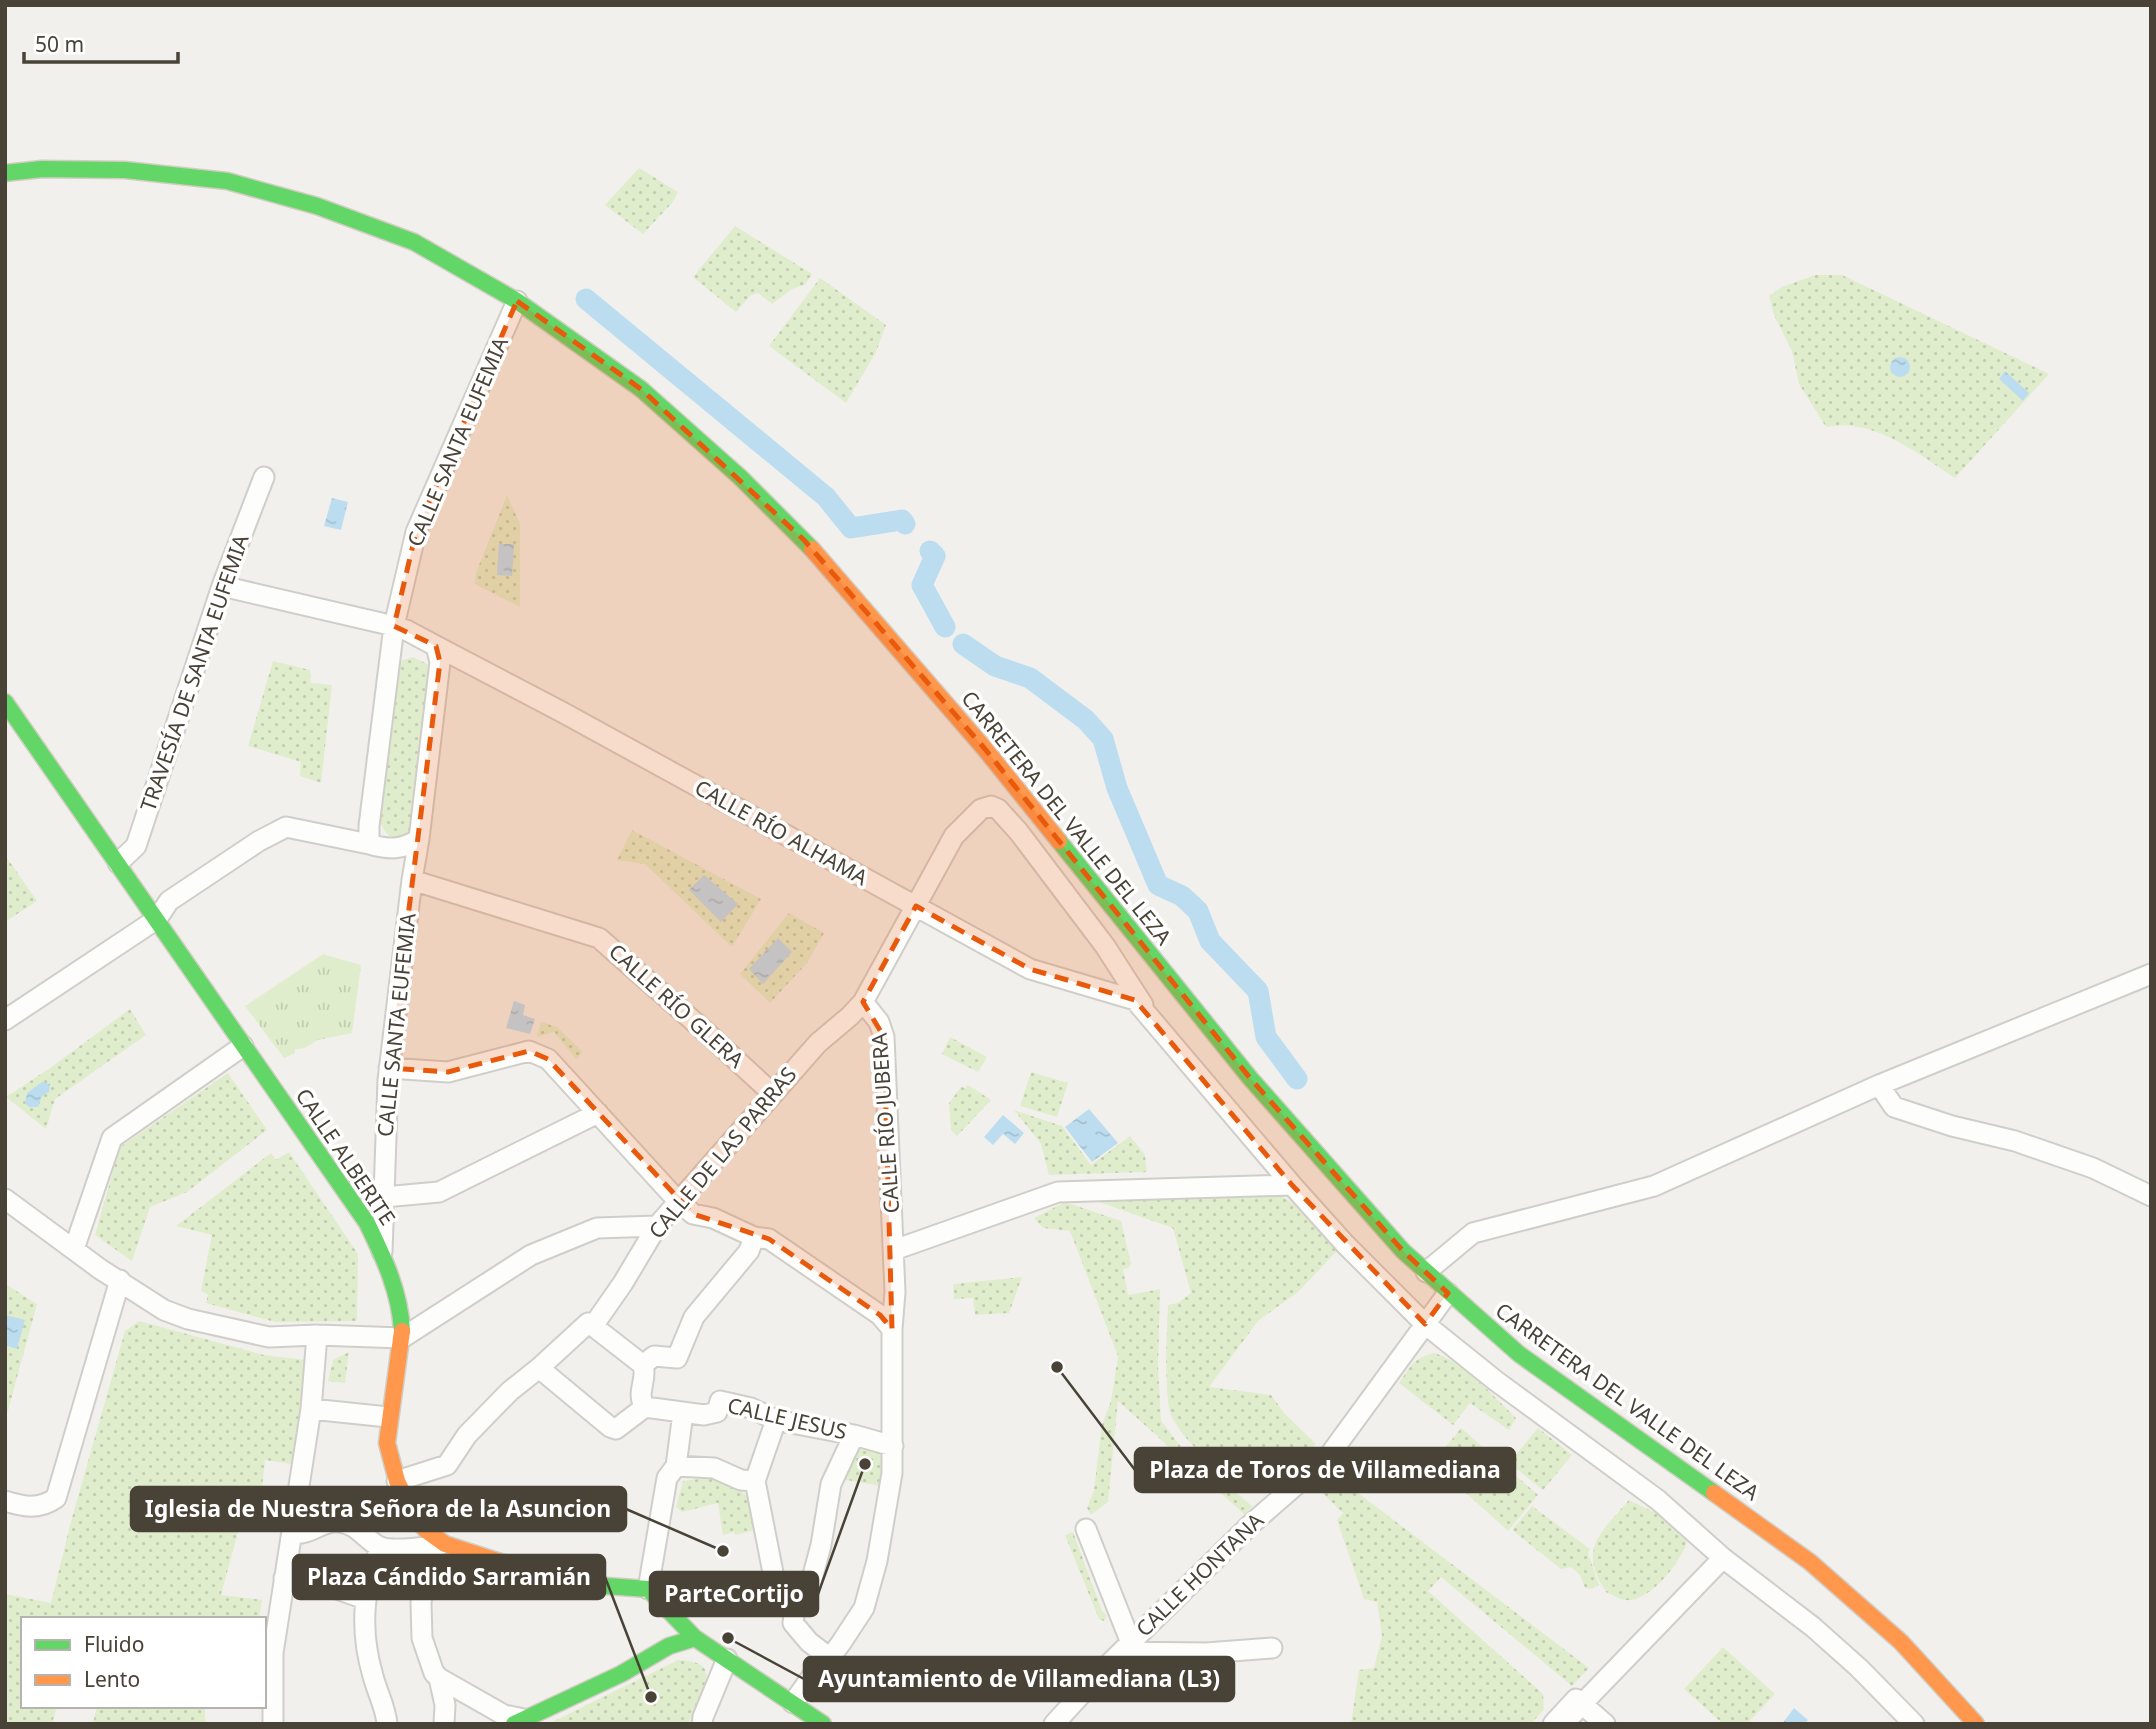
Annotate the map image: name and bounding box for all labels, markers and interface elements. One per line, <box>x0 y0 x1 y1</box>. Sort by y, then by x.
scale bar <box>24 21 178 65</box>
text: 50 m <box>35 30 84 58</box>
street label: CALLE SANTA EUFEMIA <box>400 332 514 551</box>
street label: TRAVESÍA DE SANTA EUFEMIA <box>133 530 255 815</box>
street label: CARRETERA DEL VALLE DEL LEZA <box>955 685 1178 951</box>
street label: CALLE RÍO ALHAMA <box>690 773 874 892</box>
street label: CALLE SANTA EUFEMIA <box>370 911 422 1138</box>
street label: CALLE RÍO GLERA <box>603 937 750 1074</box>
street label: CALLE RÍO JUBERA <box>865 1031 905 1214</box>
street label: CALLE DE LAS PARRAS <box>642 1061 802 1244</box>
street label: CALLE ALBERITE <box>290 1083 402 1230</box>
street label: CARRETERA DEL VALLE DEL LEZA <box>1490 1296 1765 1507</box>
street label: CALLE JESUS <box>725 1391 850 1445</box>
callout: Plaza de Toros de Villamediana <box>1135 1448 1515 1492</box>
text: Plaza de Toros de Villamediana <box>1149 1453 1501 1485</box>
callout: Iglesia de Nuestra Señora de la Asuncion <box>131 1487 626 1531</box>
text: Iglesia de Nuestra Señora de la Asuncion <box>145 1492 611 1524</box>
street label: CALLE HONTANA <box>1130 1506 1269 1642</box>
callout: Plaza Cándido Sarramián <box>293 1555 605 1599</box>
text: Plaza Cándido Sarramián <box>307 1560 591 1592</box>
callout: ParteCortijo <box>650 1572 818 1616</box>
text: ParteCortijo <box>664 1577 804 1609</box>
legend <box>21 1617 266 1708</box>
text: Fluido <box>84 1630 144 1658</box>
callout: Ayuntamiento de Villamediana (L3) <box>804 1657 1234 1701</box>
text: Ayuntamiento de Villamediana (L3) <box>818 1662 1220 1694</box>
text: Lento <box>84 1665 140 1693</box>

